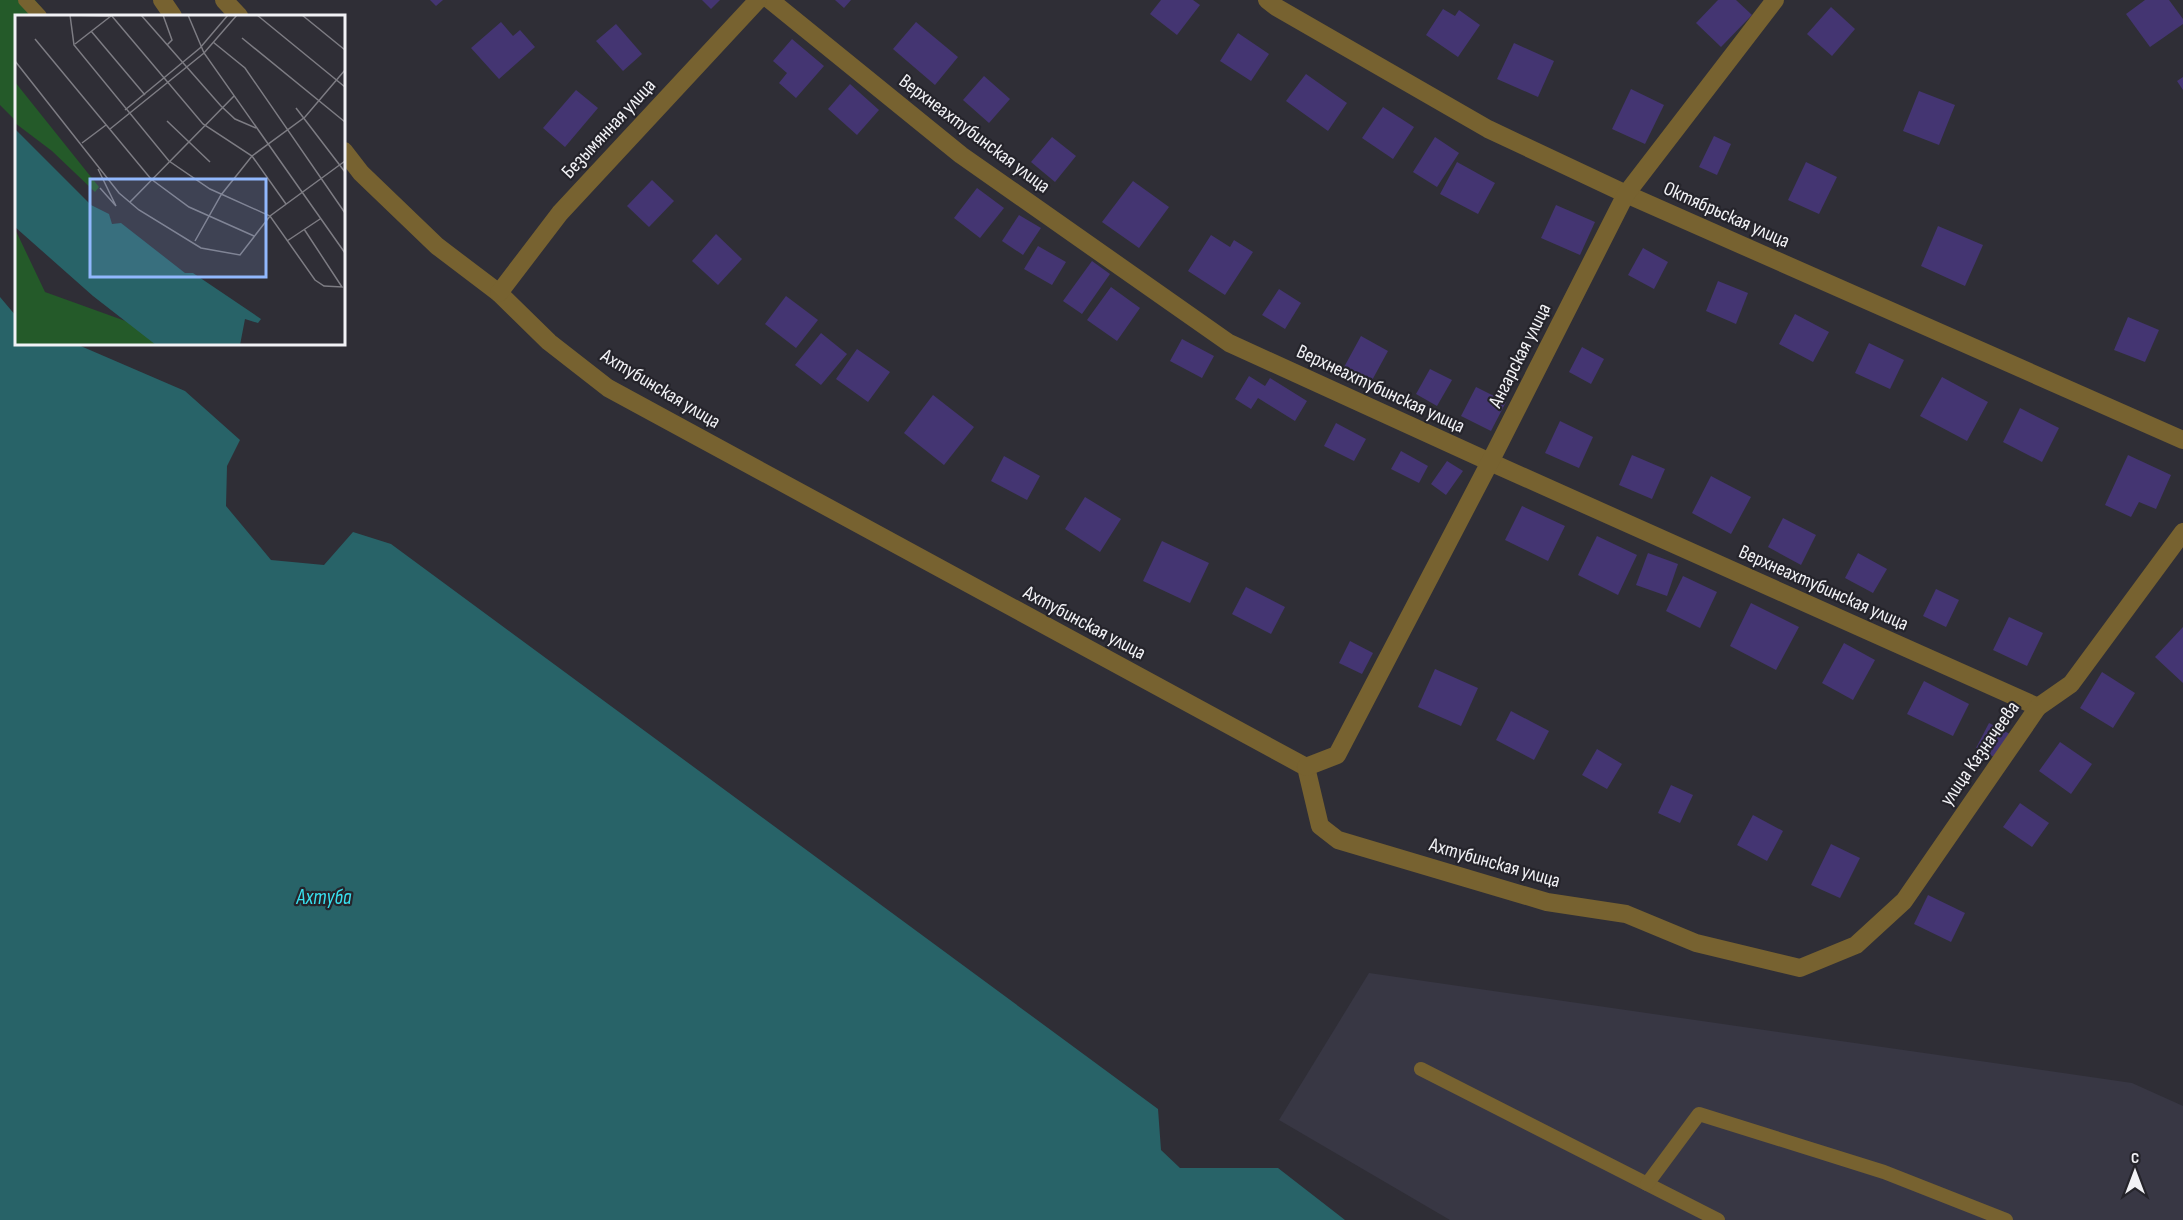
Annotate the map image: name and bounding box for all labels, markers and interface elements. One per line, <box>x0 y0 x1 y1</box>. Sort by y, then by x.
inset map <box>15 15 345 345</box>
street label: Верхнеахтубинская улица <box>894 69 1055 198</box>
street label: Безымянная улица <box>556 74 661 183</box>
street label: Октябрьская улица <box>1660 176 1793 253</box>
street label: Ангарская улица <box>1483 299 1556 413</box>
street label: Верхнеахтубинская улица <box>1293 339 1469 438</box>
street label: Ахтубинская улица <box>596 343 725 434</box>
street label: Верхнеахтубинская улица <box>1735 540 1912 636</box>
street label: Ахтубинская улица <box>1018 580 1150 665</box>
street label: улица Казначеева <box>1935 697 2025 811</box>
street label: Ахтубинская улица <box>1426 833 1563 893</box>
water label: Ахтуба <box>296 885 352 910</box>
north arrow <box>2105 1142 2165 1202</box>
text: С <box>2131 1149 2139 1168</box>

